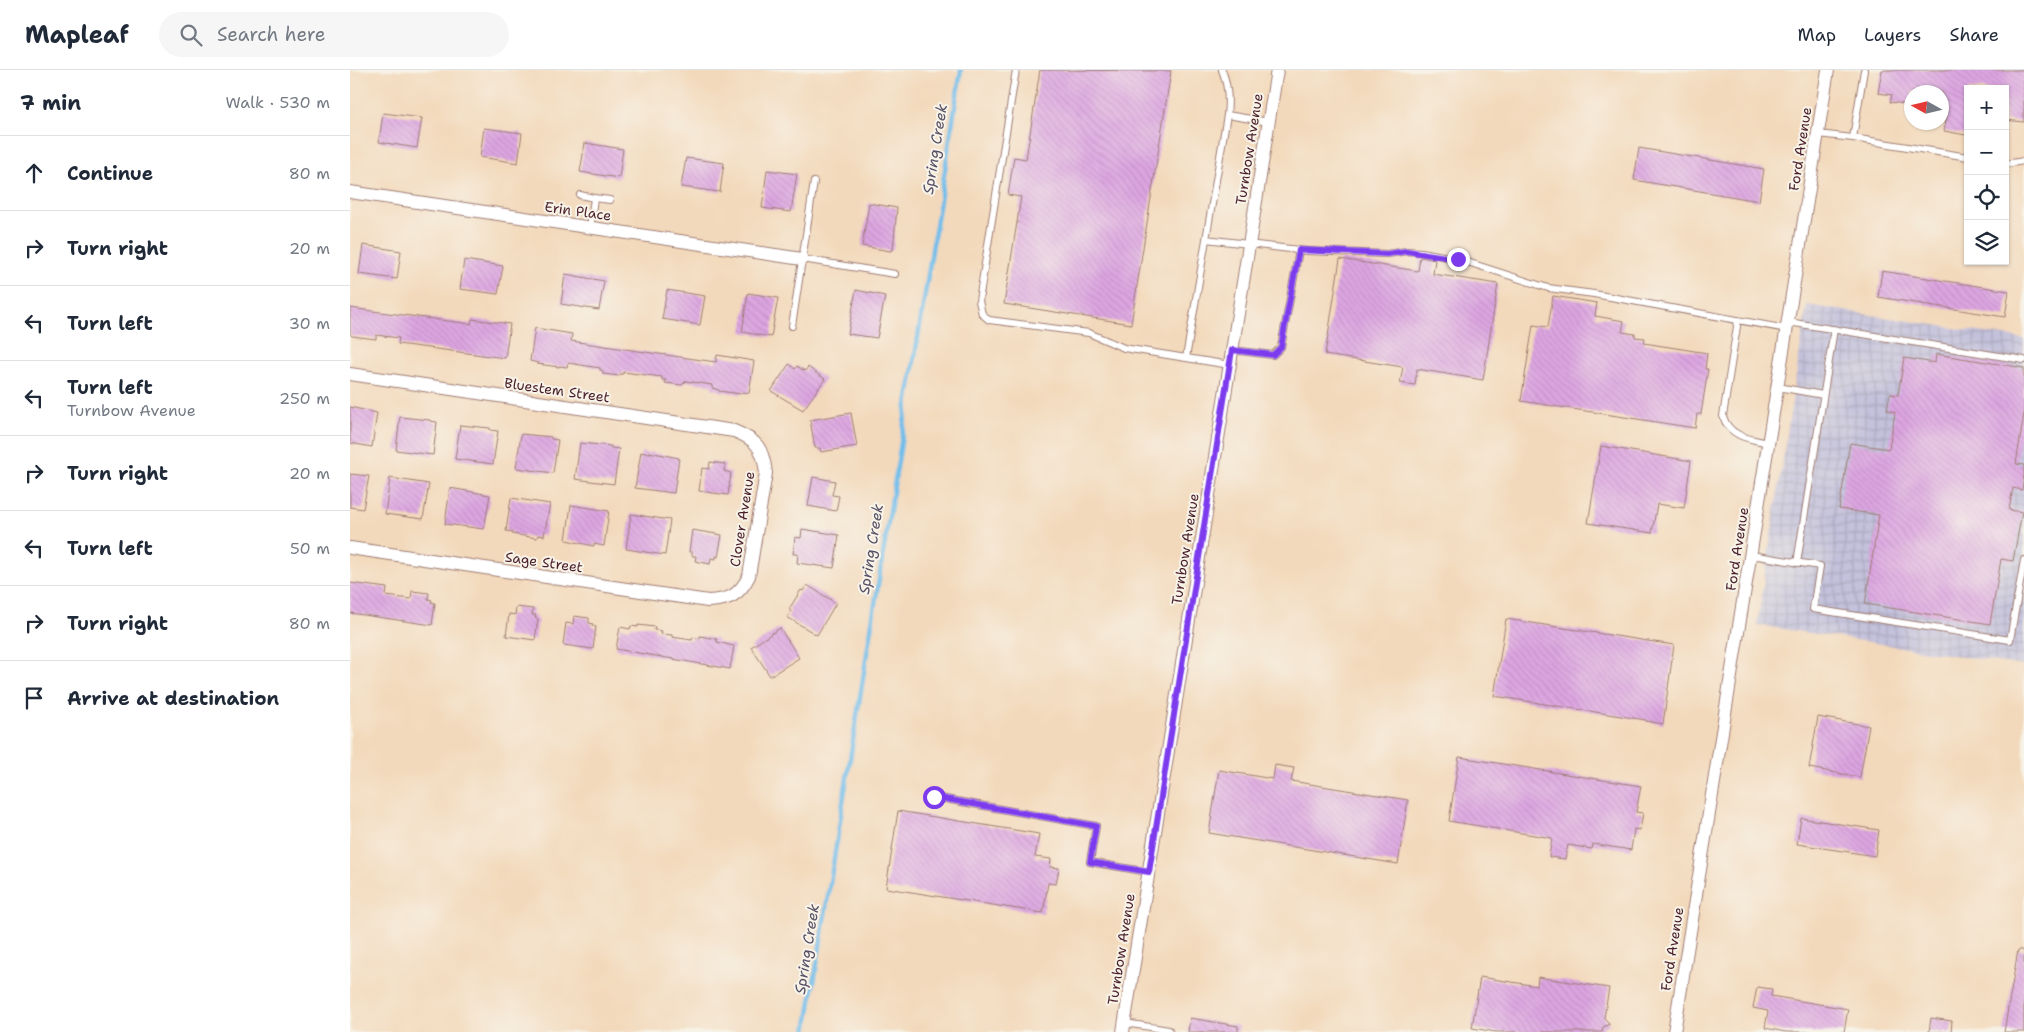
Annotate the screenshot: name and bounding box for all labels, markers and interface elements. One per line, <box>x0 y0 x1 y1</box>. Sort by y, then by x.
search box <box>159 12 509 57</box>
text: Mapleaf <box>25 19 129 51</box>
icon: search <box>177 21 205 49</box>
text: Search here <box>217 22 325 47</box>
text: Map <box>1798 23 1836 47</box>
text: Layers <box>1864 23 1921 47</box>
text: Share <box>1949 23 1999 47</box>
north arrow <box>1904 85 1949 130</box>
map controls <box>1964 85 2009 265</box>
button: + <box>1964 85 2009 130</box>
text: 7 min <box>20 89 81 117</box>
text: Walk · 530 m <box>226 92 330 113</box>
street label: Turnbow Avenue <box>1231 92 1267 206</box>
water label: Spring Creek <box>918 102 952 196</box>
street label: Ford Avenue <box>1784 106 1816 192</box>
button: − <box>1964 130 2009 175</box>
icon: ahead <box>20 159 48 187</box>
text: Continue <box>67 161 153 186</box>
text: 80 m <box>289 163 330 184</box>
button: locate <box>1964 175 2009 220</box>
street label: Erin Place <box>543 197 613 225</box>
button: layers <box>1964 220 2009 265</box>
icon: right <box>20 234 48 262</box>
text: Turn right <box>67 236 168 261</box>
text: 20 m <box>289 238 330 259</box>
route end <box>1447 248 1470 271</box>
icon: left <box>20 309 48 337</box>
text: Turn left <box>67 311 153 336</box>
text: 30 m <box>289 313 330 334</box>
street label: Bluestem Street <box>503 374 611 406</box>
text: Turn left <box>67 375 153 400</box>
icon: left <box>20 384 48 412</box>
text: 250 m <box>279 388 330 409</box>
text: Turnbow Avenue <box>67 400 196 421</box>
icon: right <box>20 459 48 487</box>
text: Turn right <box>67 461 168 486</box>
text: 20 m <box>289 463 330 484</box>
street label: Clover Avenue <box>726 470 758 568</box>
street label: Turnbow Avenue <box>1167 492 1203 606</box>
water label: Spring Creek <box>854 502 888 596</box>
street label: Ford Avenue <box>1721 506 1753 592</box>
icon: left <box>20 534 48 562</box>
text: Turn left <box>67 536 153 561</box>
text: 50 m <box>290 538 330 559</box>
street label: Sage Street <box>504 548 584 576</box>
icon: right <box>20 609 48 637</box>
text: Turn right <box>67 611 168 636</box>
text: 80 m <box>289 613 330 634</box>
icon: arrive <box>20 684 48 712</box>
text: Arrive at destination <box>67 686 279 711</box>
route start <box>923 786 946 809</box>
street label: Turnbow Avenue <box>1103 892 1139 1006</box>
water label: Spring Creek <box>790 902 824 996</box>
street label: Ford Avenue <box>1656 906 1688 992</box>

